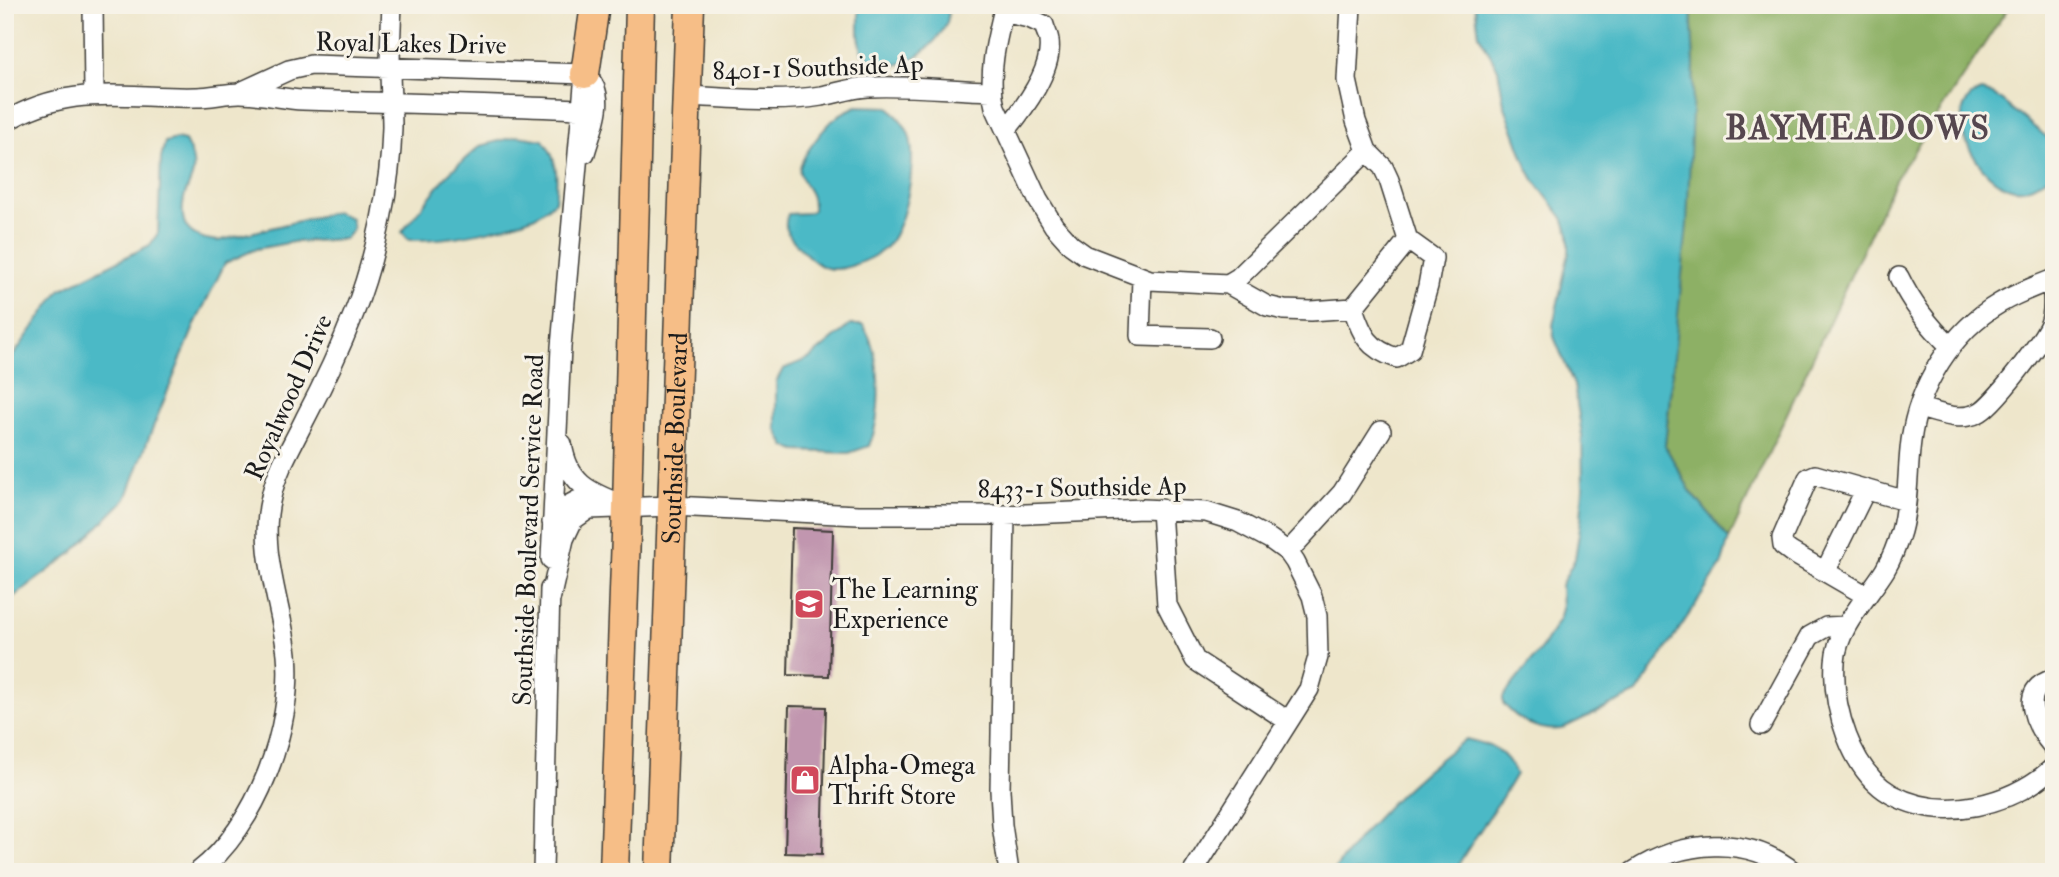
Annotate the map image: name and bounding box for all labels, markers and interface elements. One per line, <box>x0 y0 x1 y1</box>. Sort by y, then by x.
street label: Royal Lakes Drive <box>315 26 507 62</box>
street label: 8401-1 Southside Ap <box>712 48 924 89</box>
district label: BAYMEADOWS <box>1725 108 1991 149</box>
street label: Royalwood Drive <box>238 309 340 485</box>
street label: Southside Boulevard <box>656 332 695 545</box>
street label: Southside Boulevard Service Road <box>507 354 551 706</box>
street label: 8433-1 Southside Ap <box>977 470 1187 507</box>
place label: The Learning Experience <box>832 574 979 637</box>
school or university icon: The Learning Experience <box>792 587 826 621</box>
place label: Alpha-Omega Thrift Store <box>827 750 975 812</box>
shop icon: Alpha-Omega Thrift Store <box>788 763 822 797</box>

